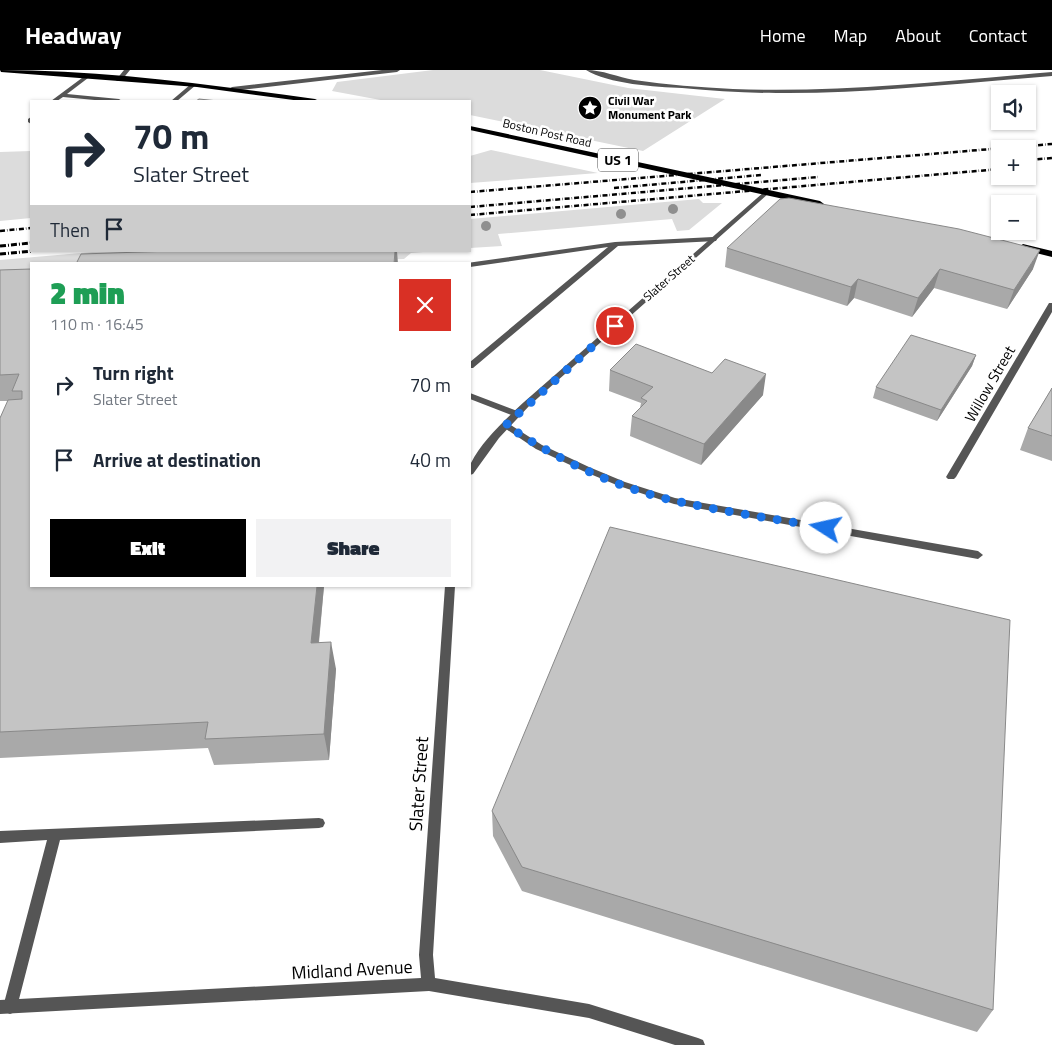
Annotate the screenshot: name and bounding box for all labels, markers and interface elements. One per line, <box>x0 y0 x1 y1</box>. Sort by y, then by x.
text: Headway <box>25 17 121 53</box>
text: Home <box>760 22 806 49</box>
text: Map <box>834 22 867 49</box>
text: About <box>895 22 941 49</box>
text: Contact <box>969 22 1027 49</box>
map controls <box>991 85 1036 240</box>
button: sound <box>991 85 1036 130</box>
place label: Civil War Monument Park <box>608 91 692 124</box>
place icon: Civil War Monument Park <box>577 95 603 121</box>
text: 70 m <box>133 109 209 163</box>
street label: Boston Post Road <box>501 113 593 152</box>
icon: right <box>50 120 115 185</box>
button: + <box>991 140 1036 185</box>
road number: US 1 <box>598 148 638 172</box>
text: Slater Street <box>133 157 249 191</box>
button: − <box>991 195 1036 240</box>
text: Then <box>50 215 90 244</box>
icon: arrive <box>100 215 128 243</box>
street label: Slater Street <box>639 249 699 306</box>
text: 2 min <box>50 270 125 316</box>
button: close <box>399 279 451 331</box>
pin <box>594 305 636 347</box>
text: 110 m · 16:45 <box>50 312 144 336</box>
icon: arrive <box>601 312 629 340</box>
street label: Willow Street <box>958 341 1021 426</box>
text: Turn right <box>93 358 174 387</box>
text: 70 m <box>410 370 451 399</box>
icon: right <box>50 371 78 399</box>
text: Slater Street <box>93 387 177 411</box>
text: Arrive at destination <box>93 445 261 474</box>
text: 40 m <box>410 445 451 474</box>
icon: arrive <box>50 446 78 474</box>
position arrow <box>799 501 851 553</box>
button: Exit <box>50 519 246 577</box>
button: Share <box>256 519 451 577</box>
street label: Slater Street <box>402 735 435 832</box>
street label: Midland Avenue <box>291 953 413 986</box>

